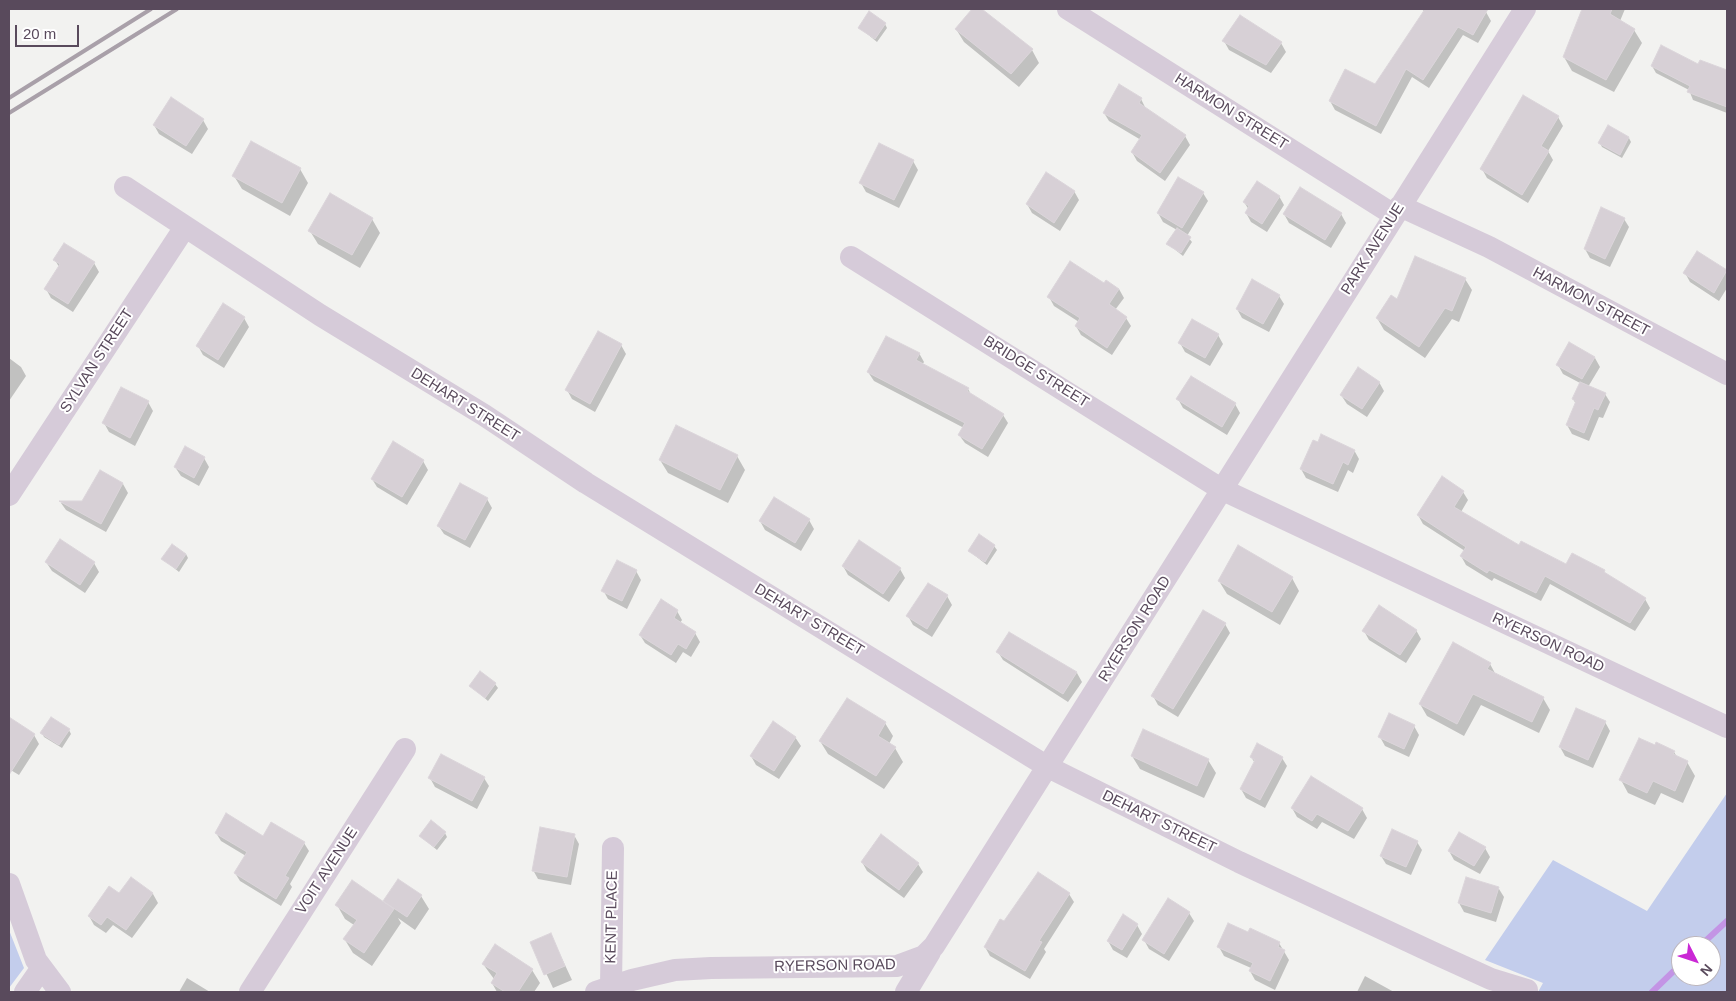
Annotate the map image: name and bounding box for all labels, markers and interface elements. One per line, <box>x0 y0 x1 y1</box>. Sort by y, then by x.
scale bar <box>18 15 81 47</box>
text: 20 m <box>23 25 56 42</box>
street label: HARMON STREET <box>1171 70 1291 154</box>
street label: PARK AVENUE <box>1338 200 1408 298</box>
street label: HARMON STREET <box>1529 264 1653 340</box>
street label: SYLVAN STREET <box>57 306 137 416</box>
street label: BRIDGE STREET <box>980 332 1092 412</box>
street label: DEHART STREET <box>407 364 523 446</box>
street label: RYERSON ROAD <box>1095 573 1175 685</box>
street label: DEHART STREET <box>751 580 867 660</box>
street label: RYERSON ROAD <box>1489 609 1607 677</box>
street label: DEHART STREET <box>1099 787 1219 857</box>
street label: VOIT AVENUE <box>292 824 362 918</box>
street label: KENT PLACE <box>602 870 622 964</box>
north arrow <box>1671 936 1721 986</box>
street label: RYERSON ROAD <box>774 956 896 976</box>
text: N <box>1697 961 1716 979</box>

